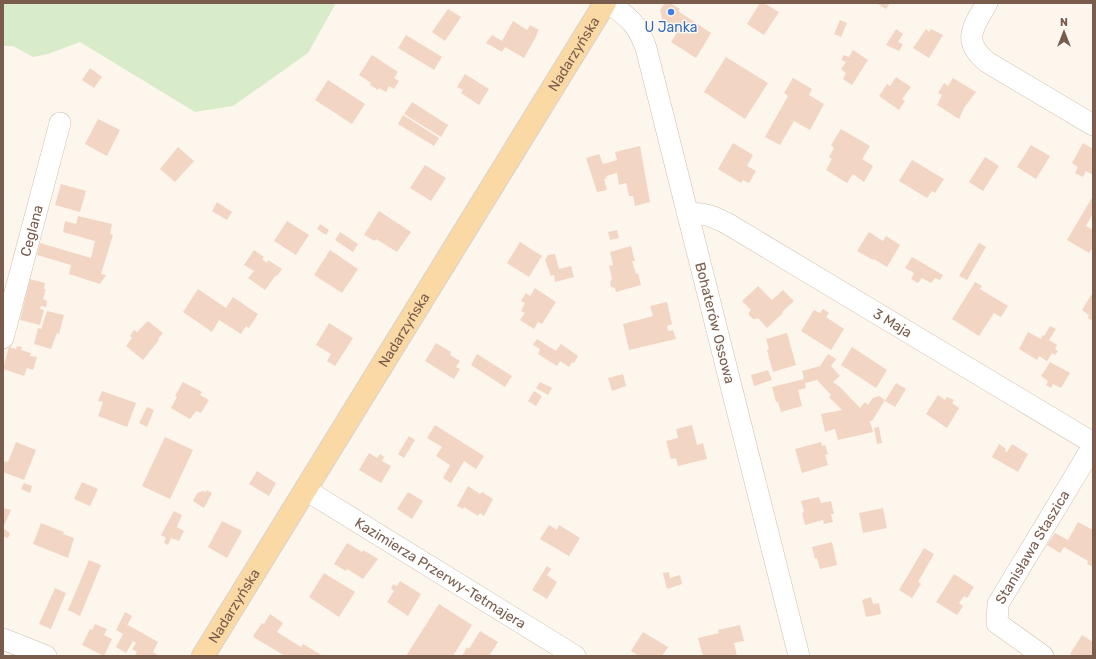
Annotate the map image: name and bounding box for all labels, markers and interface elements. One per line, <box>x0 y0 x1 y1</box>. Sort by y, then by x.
marker: U Janka <box>666 7 676 17</box>
north arrow <box>1044 12 1084 52</box>
street label: Nadarzyńska <box>545 14 603 94</box>
text: N <box>1060 16 1068 29</box>
place label: U Janka <box>644 19 698 36</box>
street label: Ceglana <box>17 203 47 259</box>
street label: Bohaterów Ossowa <box>691 260 738 386</box>
street label: Nadarzyńska <box>375 290 434 370</box>
street label: 3 Maja <box>870 305 915 341</box>
street label: Stanisława Staszica <box>992 487 1073 607</box>
street label: Kazimierza Przerwy-Tetmajera <box>352 514 529 633</box>
street label: Nadarzyńska <box>205 566 264 646</box>

